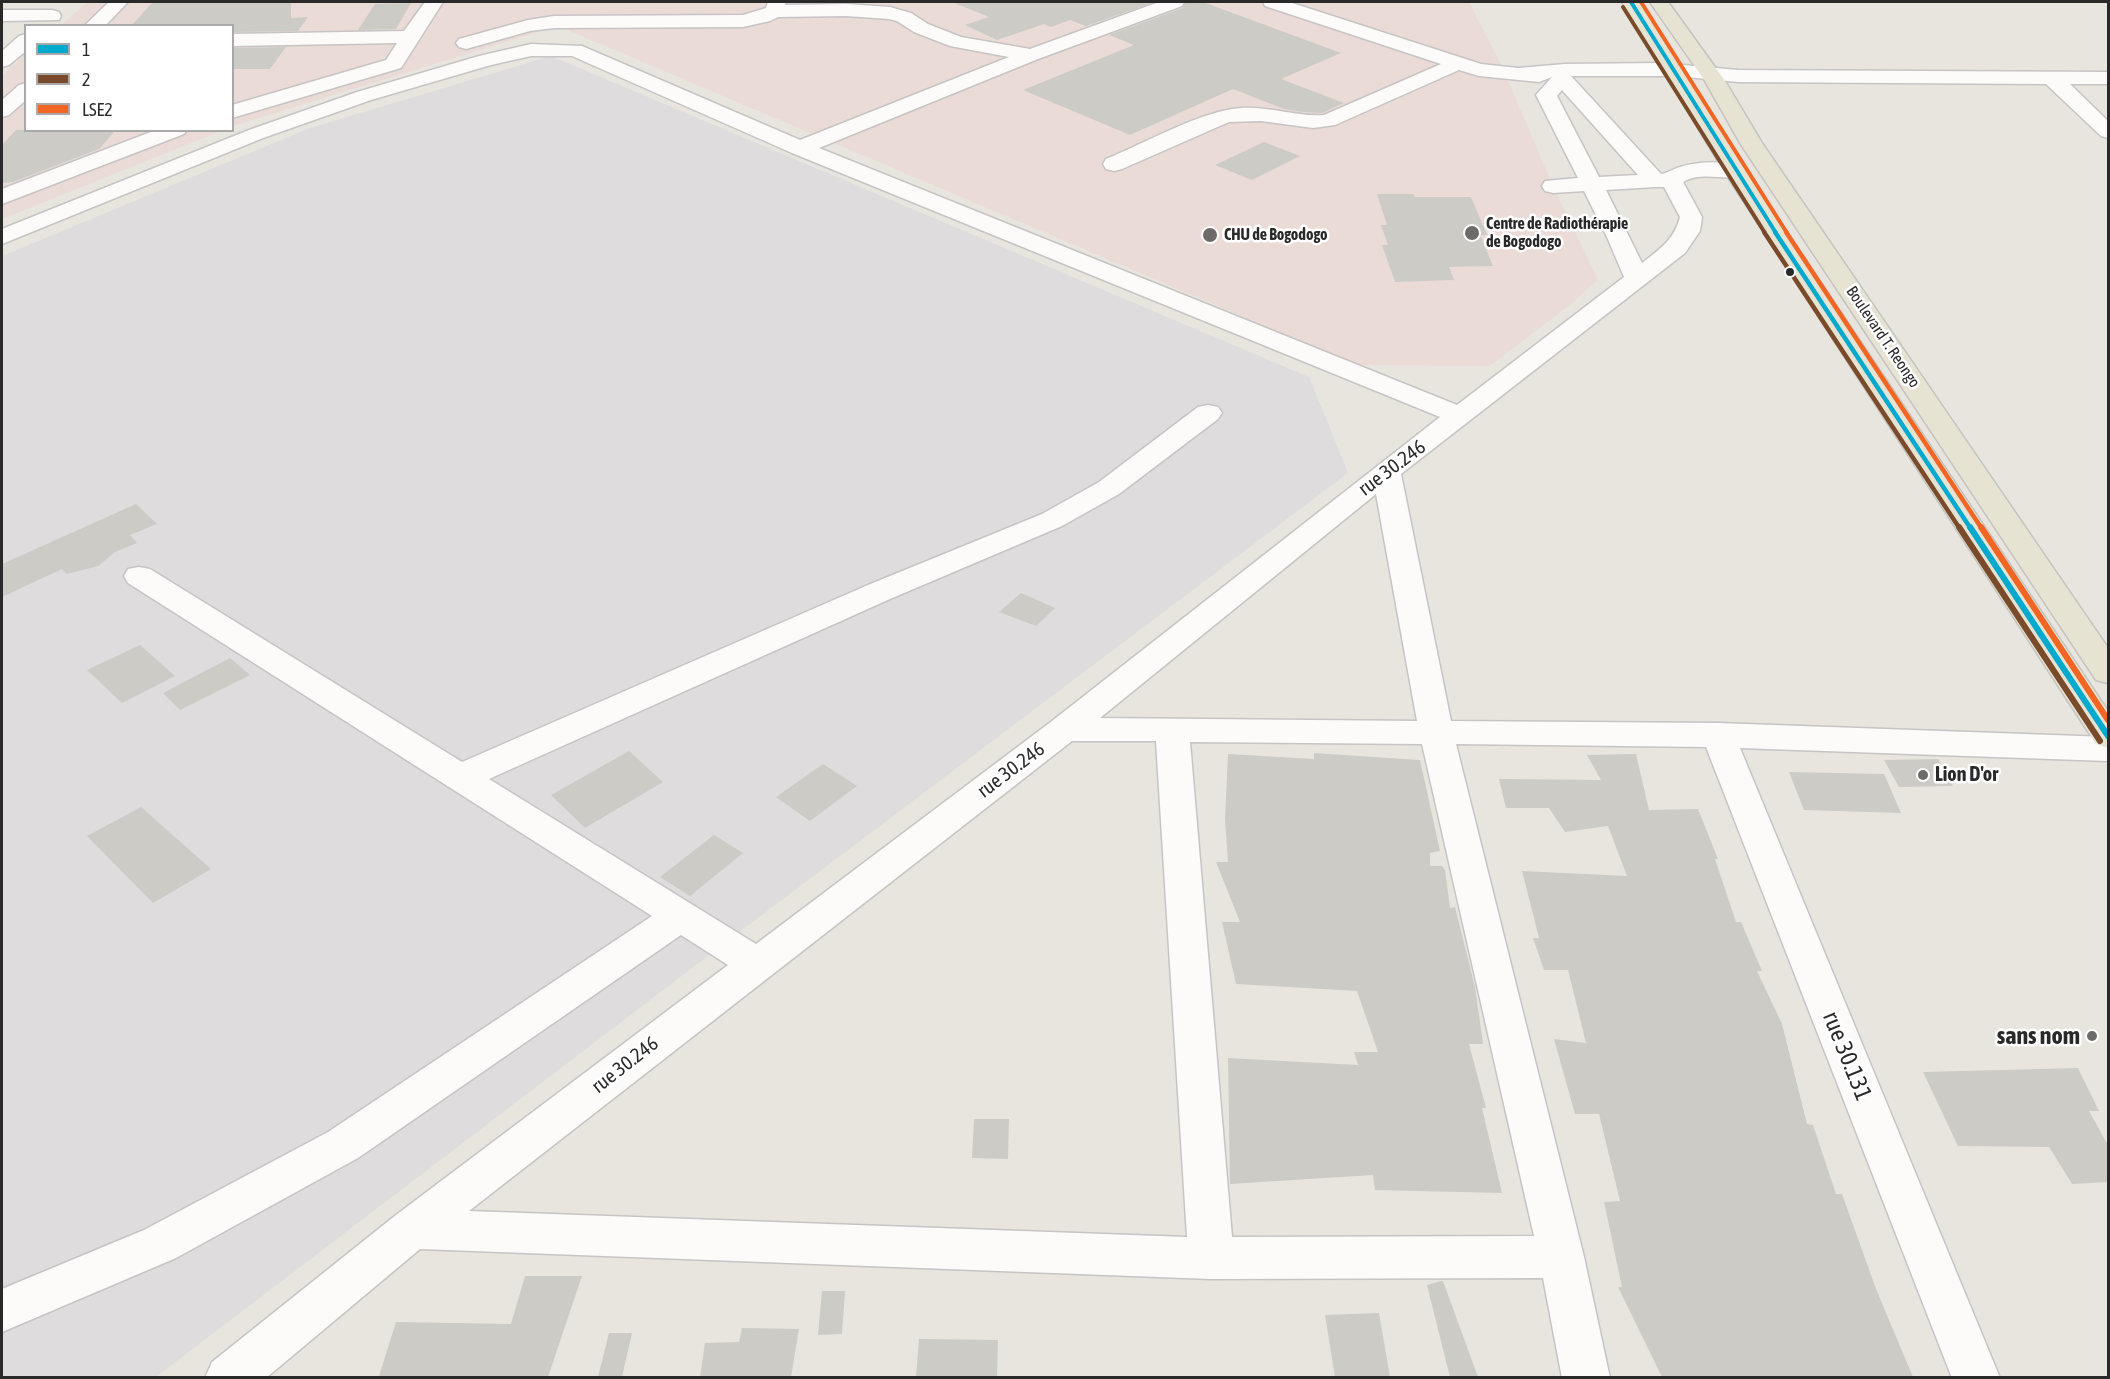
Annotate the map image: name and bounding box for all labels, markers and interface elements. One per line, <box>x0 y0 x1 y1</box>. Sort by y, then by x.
legend <box>24 24 234 132</box>
text: 1 <box>82 39 90 60</box>
text: 2 <box>82 69 90 90</box>
text: LSE2 <box>82 99 113 120</box>
place label: Centre de Radiothérapie de Bogodogo <box>1486 214 1628 252</box>
marker: Centre de Radiothérapie de Bogodogo <box>1463 224 1481 242</box>
place label: CHU de Bogodogo <box>1224 225 1328 245</box>
marker: CHU de Bogodogo <box>1201 226 1219 244</box>
unlabelled marker <box>1784 266 1796 278</box>
street label: Boulevard T. Reongo <box>1842 283 1924 391</box>
street label: rue 30.246 <box>1354 435 1430 501</box>
street label: rue 30.246 <box>973 737 1049 803</box>
place label: Lion D'or <box>1935 763 1998 787</box>
marker: Lion D'or <box>1916 768 1930 782</box>
street label: rue 30.131 <box>1816 1007 1878 1105</box>
place label: sans nom <box>1997 1022 2080 1050</box>
marker: sans nom <box>2085 1029 2099 1043</box>
street label: rue 30.246 <box>587 1032 663 1098</box>

